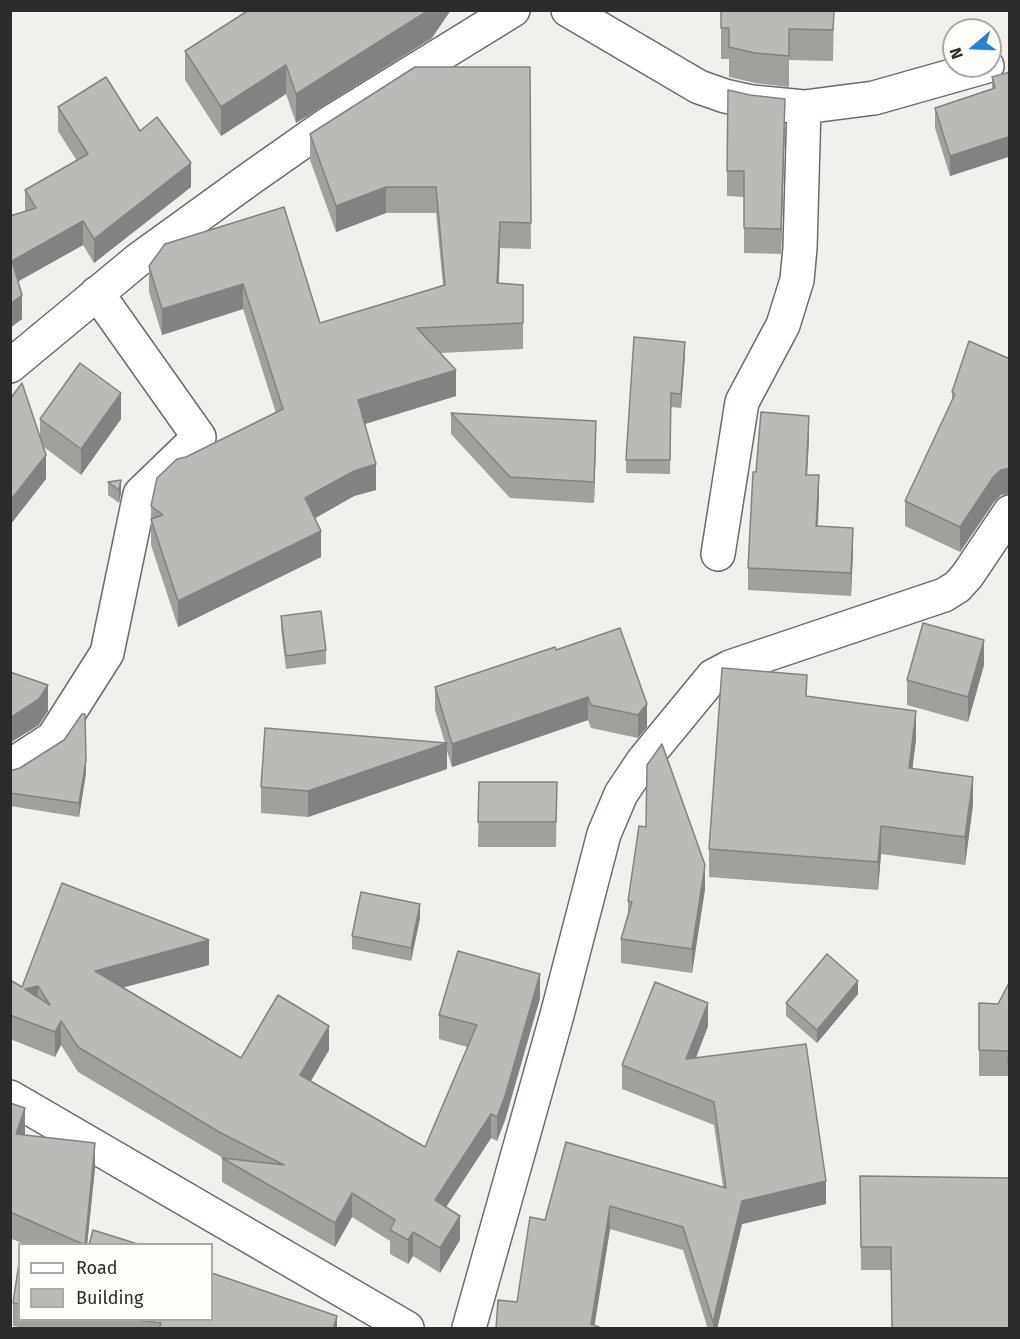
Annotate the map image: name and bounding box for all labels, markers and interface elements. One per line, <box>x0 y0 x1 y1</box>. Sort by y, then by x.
north arrow <box>942 18 1002 78</box>
text: N <box>946 45 967 61</box>
legend <box>18 1243 213 1321</box>
text: Road <box>76 1257 118 1279</box>
text: Building <box>76 1287 143 1309</box>

